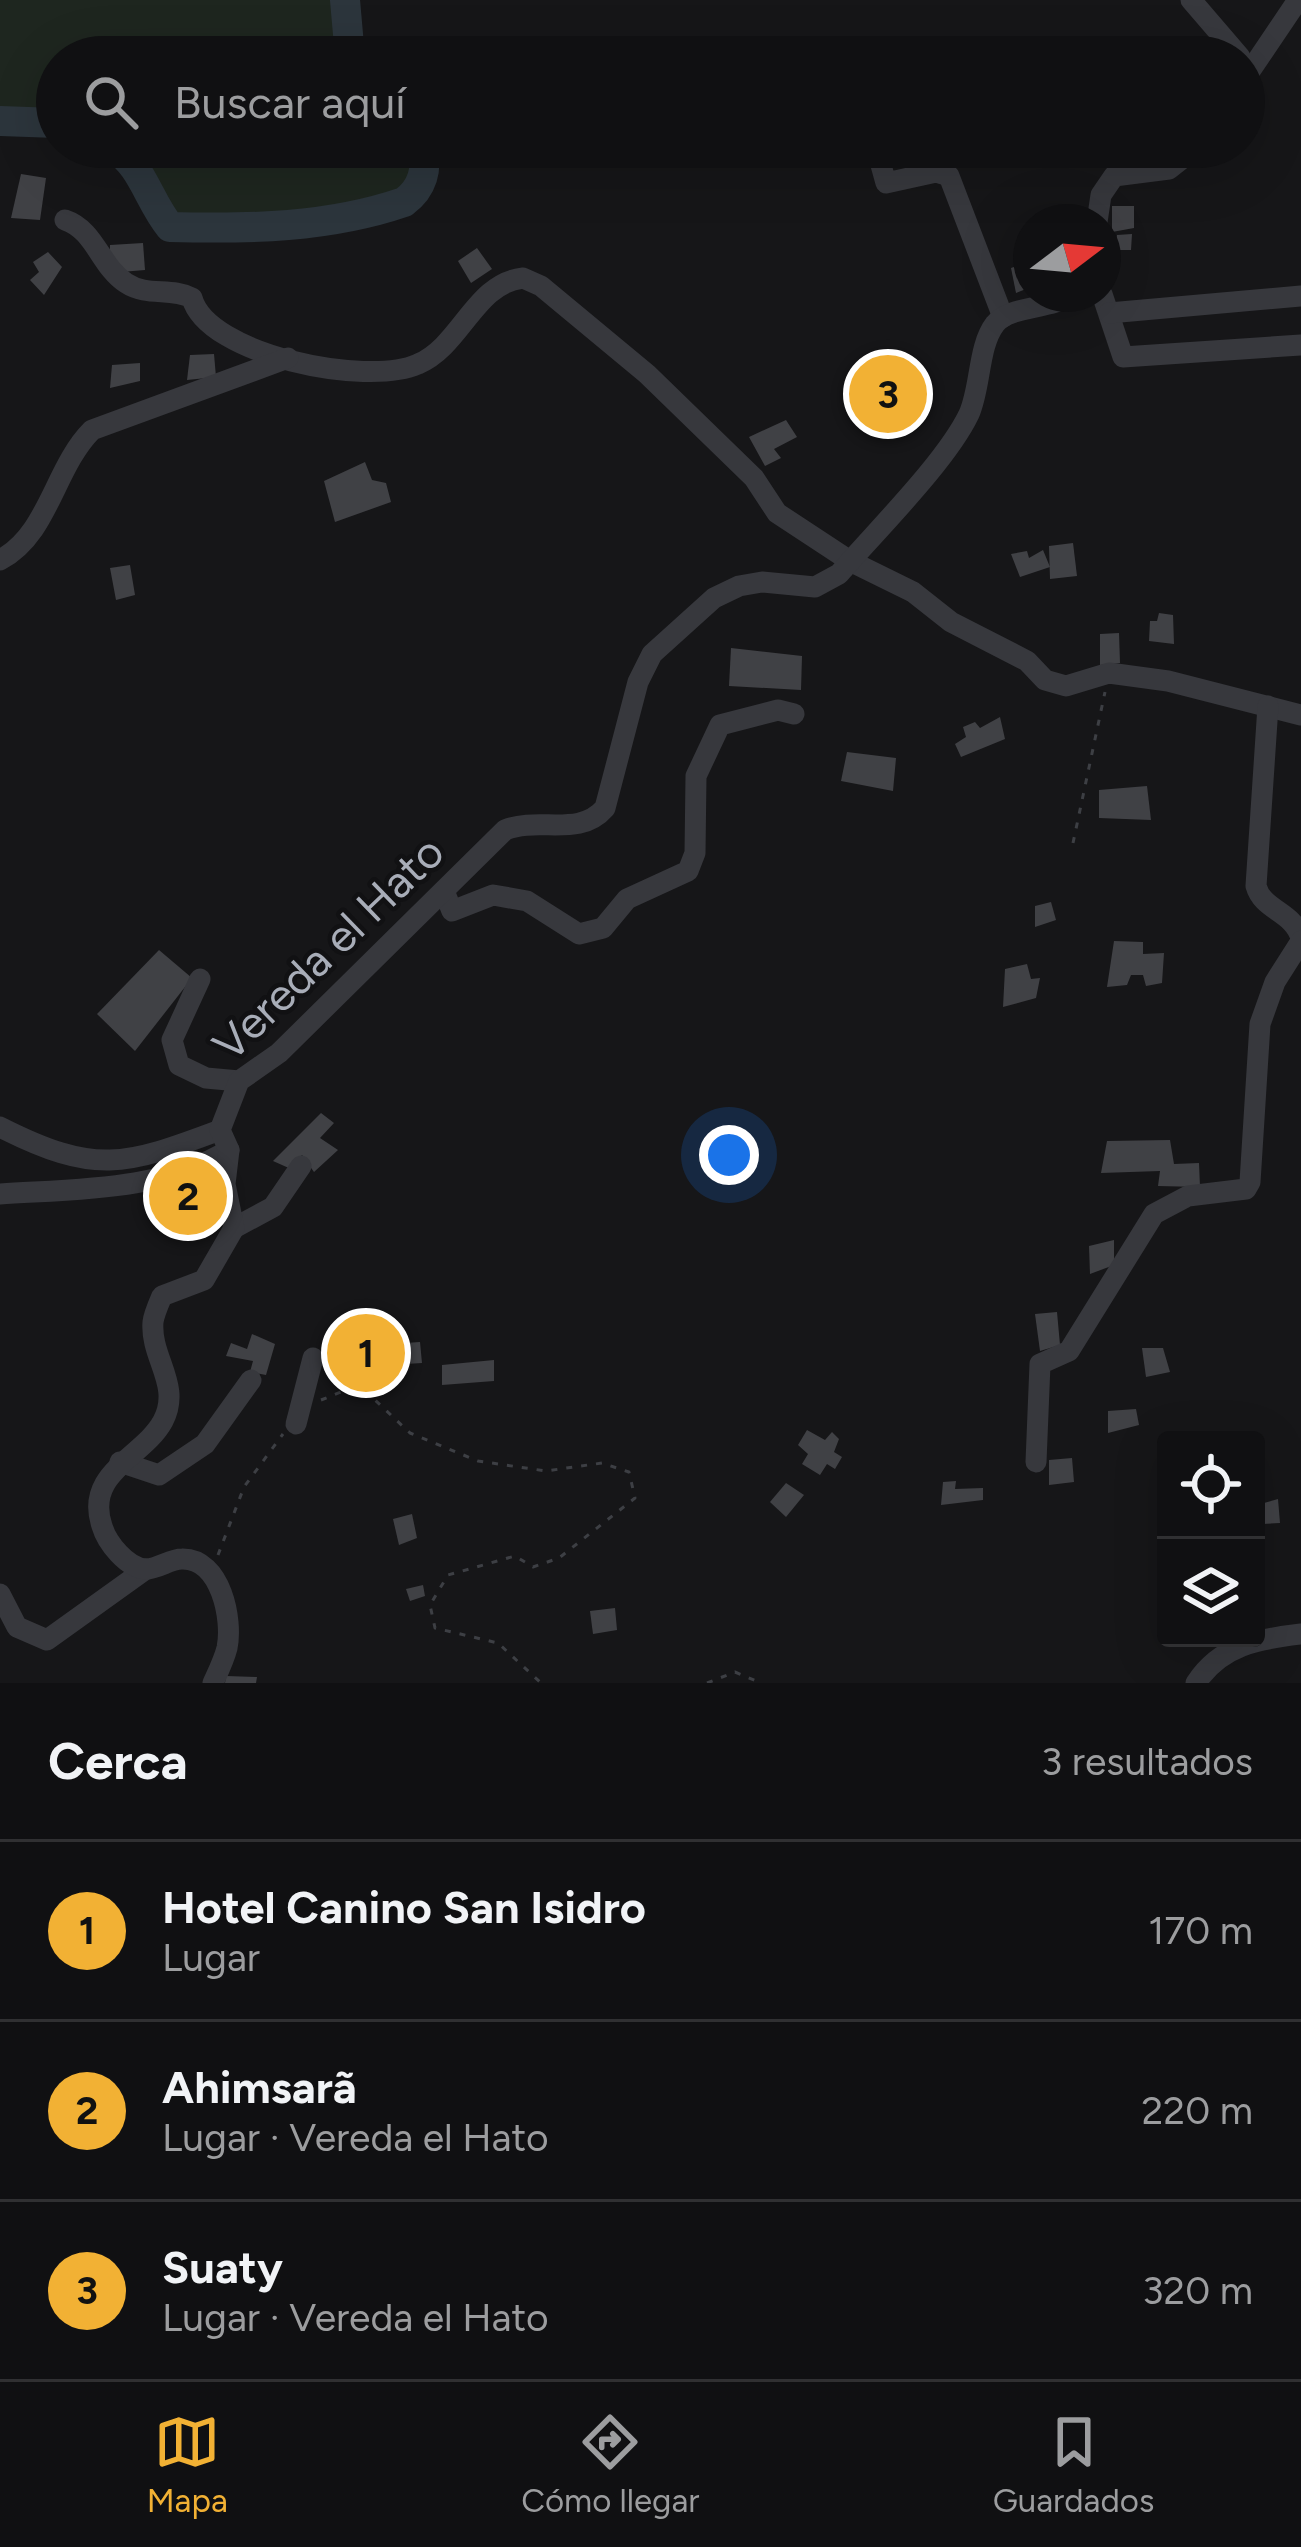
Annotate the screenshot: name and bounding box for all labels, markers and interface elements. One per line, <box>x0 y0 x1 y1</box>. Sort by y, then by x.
search box <box>36 36 1265 168</box>
icon: search <box>78 69 144 135</box>
text: Buscar aquí <box>174 75 406 129</box>
north arrow <box>1013 204 1121 312</box>
pin: 3 <box>849 349 927 439</box>
street label: Vereda el Hato <box>202 825 454 1071</box>
your location <box>699 1125 759 1185</box>
pin: 2 <box>149 1151 227 1241</box>
pin: 1 <box>327 1308 405 1398</box>
map controls <box>1157 1431 1265 1647</box>
button: locate <box>1157 1431 1265 1539</box>
button: layers <box>1157 1539 1265 1647</box>
text: Cerca <box>48 1731 188 1792</box>
text: 3 resultados <box>1041 1738 1253 1785</box>
text: Hotel Canino San Isidro <box>162 1880 646 1934</box>
text: 1 <box>79 1907 95 1954</box>
text: 170 m <box>1148 1907 1253 1954</box>
text: Lugar <box>162 1934 260 1981</box>
text: Ahimsarã <box>162 2060 357 2114</box>
text: 2 <box>76 2087 98 2134</box>
text: 220 m <box>1142 2087 1253 2134</box>
text: Lugar · Vereda el Hato <box>162 2114 549 2161</box>
text: Suaty <box>162 2240 283 2294</box>
text: 3 <box>76 2267 98 2314</box>
text: 320 m <box>1142 2267 1253 2314</box>
text: Lugar · Vereda el Hato <box>162 2294 549 2341</box>
tab: Mapa <box>147 2409 228 2520</box>
tab: Cómo llegar <box>521 2409 699 2520</box>
tab: Guardados <box>993 2409 1154 2520</box>

